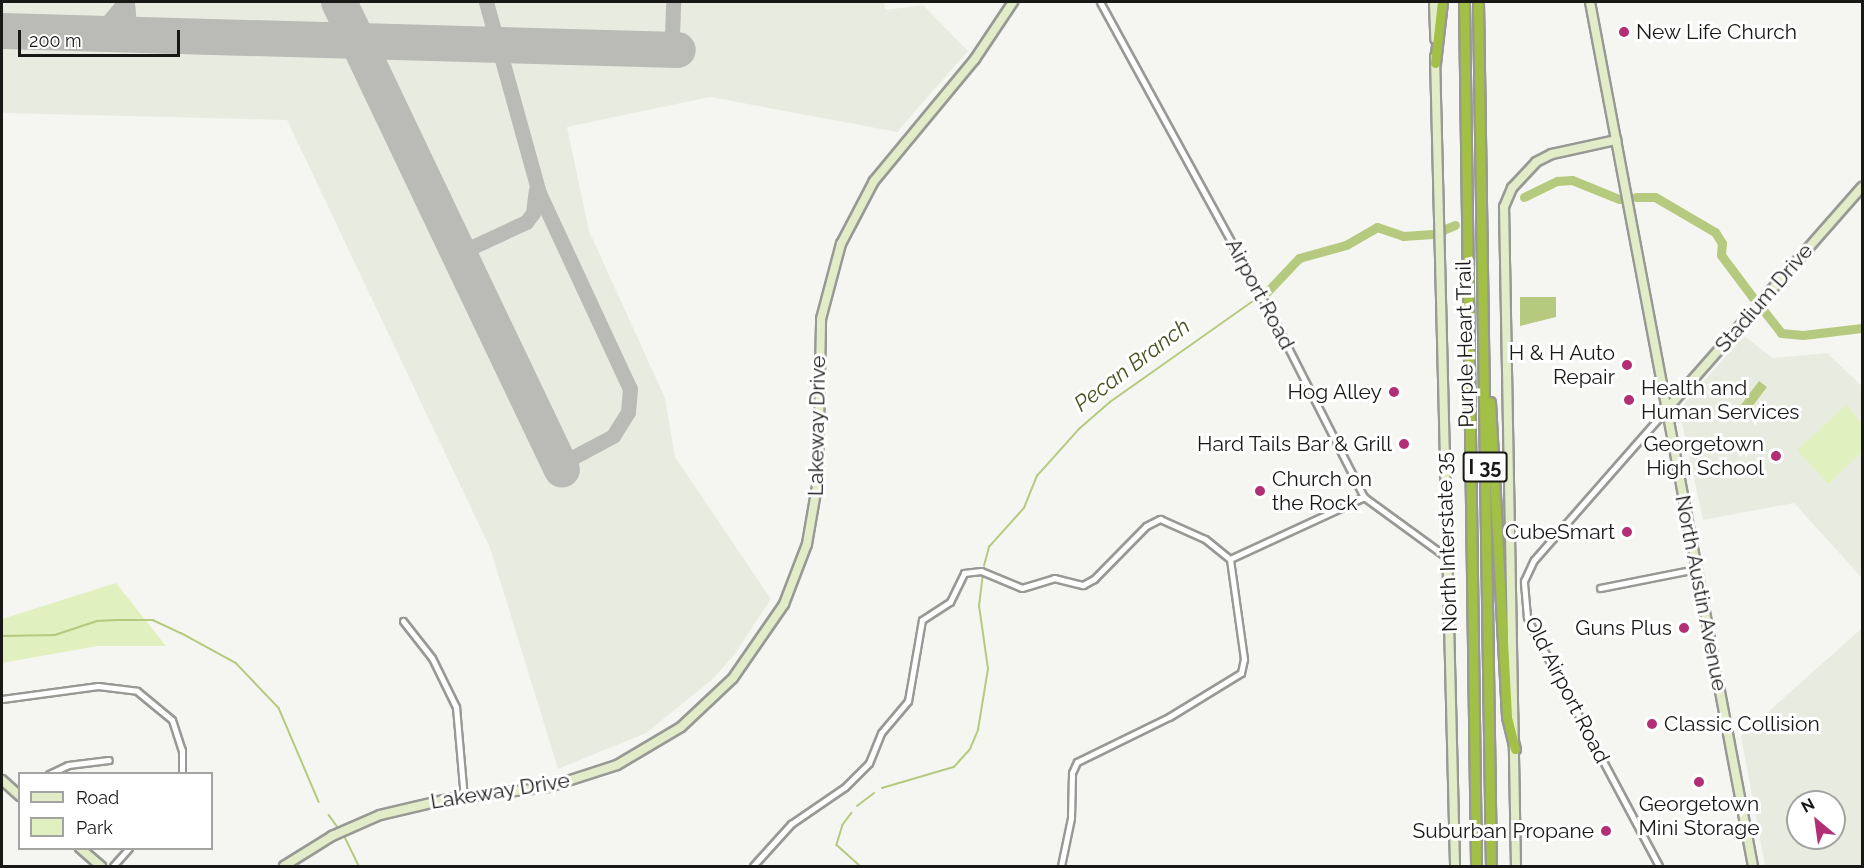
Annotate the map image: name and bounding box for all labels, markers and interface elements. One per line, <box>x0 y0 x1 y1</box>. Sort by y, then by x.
scale bar <box>21 18 183 56</box>
place label: New Life Church <box>1636 19 1798 45</box>
marker: New Life Church <box>1617 25 1631 39</box>
text: 200 m <box>29 30 82 51</box>
street label: Airport Road <box>1220 234 1300 354</box>
street label: Stadium Drive <box>1710 238 1818 358</box>
street label: Purple Heart Trail <box>1451 260 1479 428</box>
water label: Pecan Branch <box>1069 313 1195 417</box>
place label: H & H Auto Repair <box>1508 340 1615 390</box>
street label: Lakeway Drive <box>803 355 831 497</box>
marker: H & H Auto Repair <box>1620 358 1634 372</box>
place label: Health and Human Services <box>1641 375 1799 425</box>
place label: Hog Alley <box>1287 379 1382 405</box>
marker: Hog Alley <box>1387 385 1401 399</box>
marker: Health and Human Services <box>1622 393 1636 407</box>
place label: Hard Tails Bar & Grill <box>1196 431 1392 457</box>
place label: Georgetown High School <box>1644 431 1764 481</box>
marker: Hard Tails Bar & Grill <box>1397 437 1411 451</box>
marker: Georgetown High School <box>1769 449 1783 463</box>
road number: I 35 <box>1462 450 1508 484</box>
street label: North Interstate 35 <box>1431 452 1463 632</box>
place label: Church on the Rock <box>1272 466 1372 516</box>
marker: Church on the Rock <box>1253 484 1267 498</box>
street label: North Austin Avenue <box>1670 492 1732 694</box>
place label: CubeSmart <box>1505 519 1615 545</box>
marker: CubeSmart <box>1620 525 1634 539</box>
street label: Old Airport Road <box>1519 612 1615 768</box>
place label: Guns Plus <box>1575 615 1672 641</box>
marker: Guns Plus <box>1677 621 1691 635</box>
place label: Classic Collision <box>1664 711 1820 737</box>
marker: Classic Collision <box>1645 717 1659 731</box>
street label: Lakeway Drive <box>428 768 572 814</box>
legend <box>18 772 213 850</box>
marker: Georgetown Mini Storage <box>1692 775 1706 789</box>
text: Road <box>76 787 119 808</box>
north arrow <box>1786 790 1846 850</box>
place label: Georgetown Mini Storage <box>1638 791 1760 841</box>
text: N <box>1798 794 1818 817</box>
text: Park <box>76 817 113 838</box>
place label: Suburban Propane <box>1412 818 1594 844</box>
marker: Suburban Propane <box>1599 824 1613 838</box>

